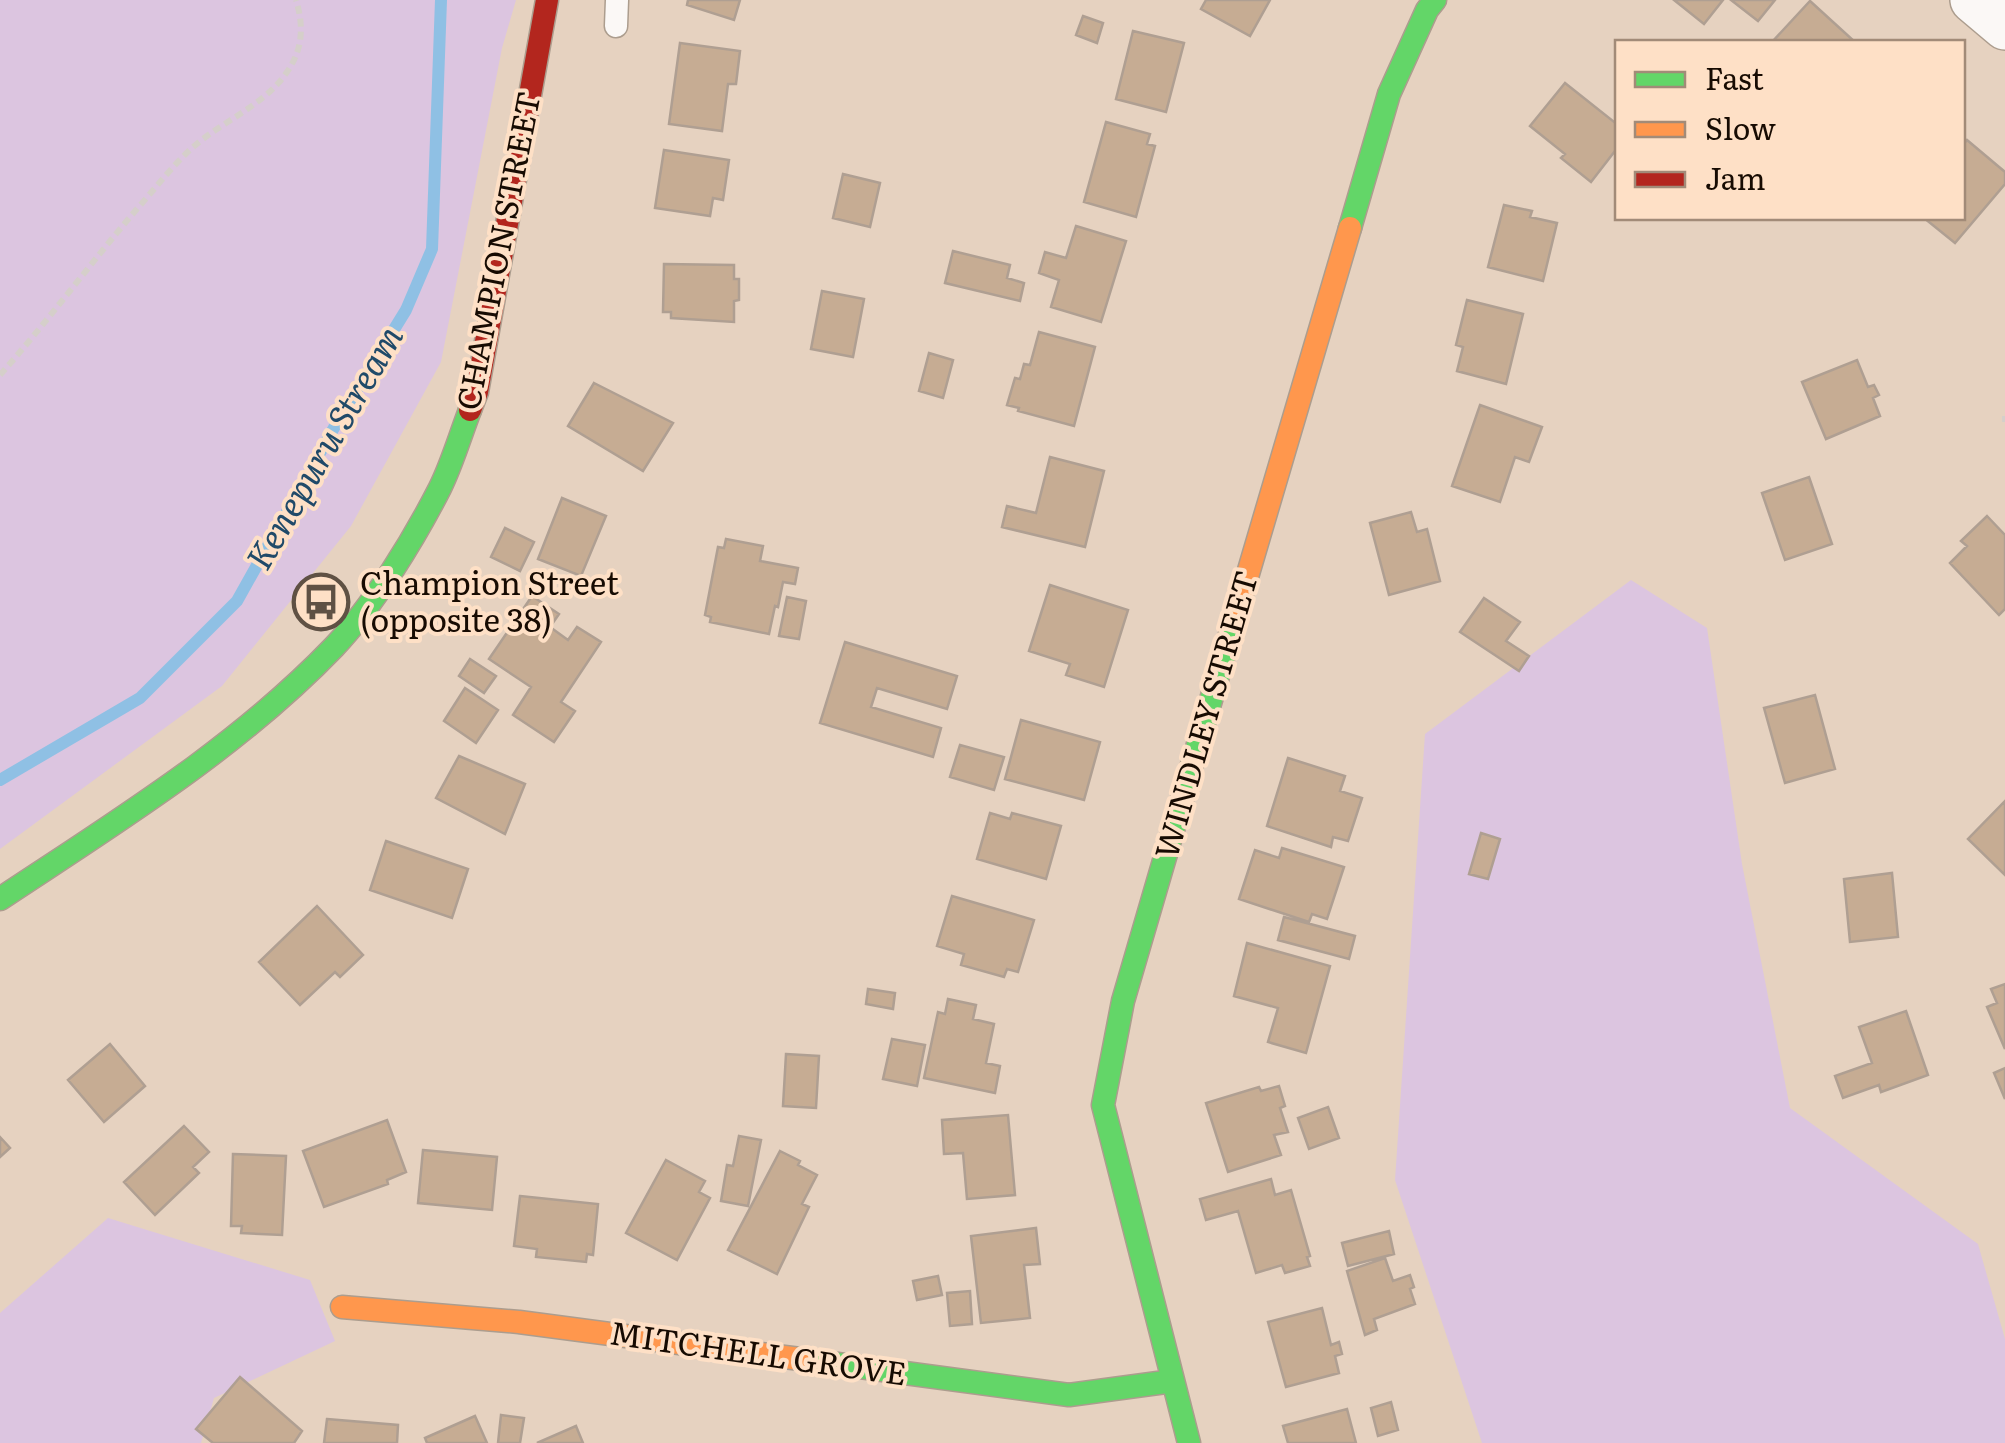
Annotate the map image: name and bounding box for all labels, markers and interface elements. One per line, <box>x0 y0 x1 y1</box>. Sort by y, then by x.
legend <box>1615 40 1965 220</box>
text: Fast <box>1705 55 1764 99</box>
street label: CHAMPION STREET <box>442 87 550 414</box>
text: Slow <box>1705 105 1776 149</box>
text: Jam <box>1705 155 1765 199</box>
water label: Kenepuru Stream <box>231 314 414 578</box>
place label: Champion Street (opposite 38) <box>360 557 619 642</box>
street label: WINDLEY STREET <box>1140 565 1268 864</box>
bus stop icon: Champion Street (opposite 38) <box>291 572 351 632</box>
street label: MITCHELL GROVE <box>607 1306 910 1396</box>

